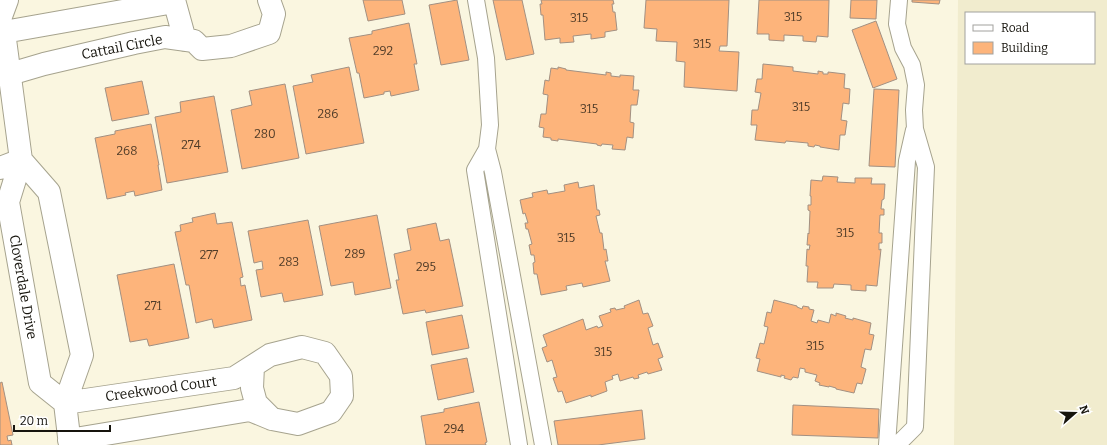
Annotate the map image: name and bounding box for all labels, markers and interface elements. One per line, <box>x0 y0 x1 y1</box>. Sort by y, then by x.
house number: 315 <box>784 10 802 24</box>
house number: 315 <box>570 11 588 25</box>
legend <box>965 12 1095 64</box>
text: Road <box>1001 21 1029 35</box>
street label: Cattail Circle <box>80 31 164 63</box>
house number: 315 <box>693 37 711 51</box>
text: Building <box>1001 41 1048 55</box>
house number: 292 <box>373 44 393 58</box>
house number: 315 <box>792 100 810 114</box>
house number: 315 <box>580 102 598 116</box>
house number: 286 <box>318 107 338 121</box>
house number: 280 <box>254 127 276 141</box>
house number: 274 <box>181 138 201 152</box>
house number: 268 <box>117 144 137 158</box>
house number: 315 <box>836 226 854 240</box>
house number: 315 <box>557 231 575 245</box>
street label: Cloverdale Drive <box>5 233 41 341</box>
house number: 289 <box>345 247 365 261</box>
house number: 277 <box>200 248 218 262</box>
house number: 283 <box>279 255 299 269</box>
house number: 295 <box>416 260 436 274</box>
house number: 271 <box>144 299 162 313</box>
house number: 315 <box>806 339 824 353</box>
house number: 315 <box>594 345 612 359</box>
street label: Creekwood Court <box>104 373 218 405</box>
north arrow <box>1055 393 1095 433</box>
text: N <box>1076 404 1092 416</box>
scale bar <box>14 407 110 433</box>
text: 20 m <box>20 414 49 428</box>
house number: 294 <box>444 422 464 436</box>

